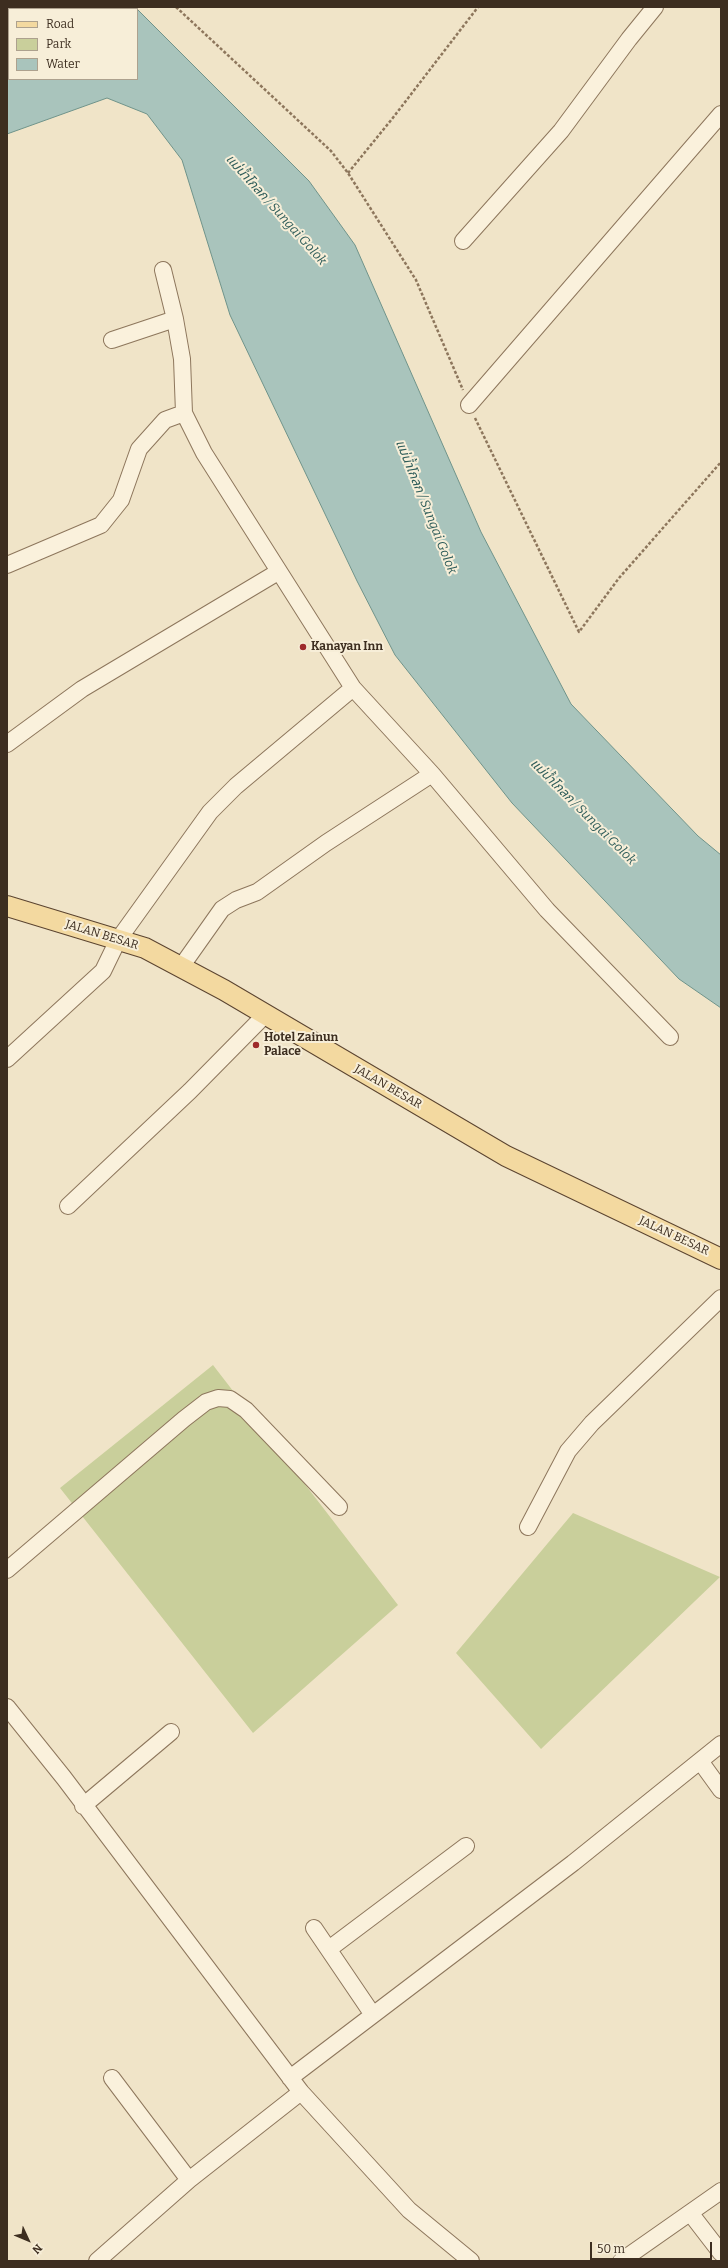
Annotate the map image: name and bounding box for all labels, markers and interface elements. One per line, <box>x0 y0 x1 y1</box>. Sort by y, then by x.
legend <box>8 8 138 80</box>
text: Road <box>46 17 74 31</box>
text: Park <box>46 37 71 51</box>
text: Water <box>46 57 80 71</box>
water label: แม่น้ำโกลก / Sungai Golok <box>222 152 330 268</box>
water label: แม่น้ำโกลก / Sungai Golok <box>392 438 460 576</box>
place label: Kanayan Inn <box>311 640 383 654</box>
marker: Kanayan Inn <box>298 642 308 652</box>
water label: แม่น้ำโกลก / Sungai Golok <box>527 756 639 868</box>
street label: JALAN BESAR <box>64 917 140 953</box>
place label: Hotel Zainun Palace <box>264 1031 338 1059</box>
marker: Hotel Zainun Palace <box>251 1040 261 1050</box>
street label: JALAN BESAR <box>352 1062 424 1112</box>
street label: JALAN BESAR <box>637 1213 711 1259</box>
north arrow <box>8 2220 48 2260</box>
scale bar <box>592 2234 714 2260</box>
text: N <box>29 2241 45 2256</box>
text: 50 m <box>597 2242 625 2256</box>

